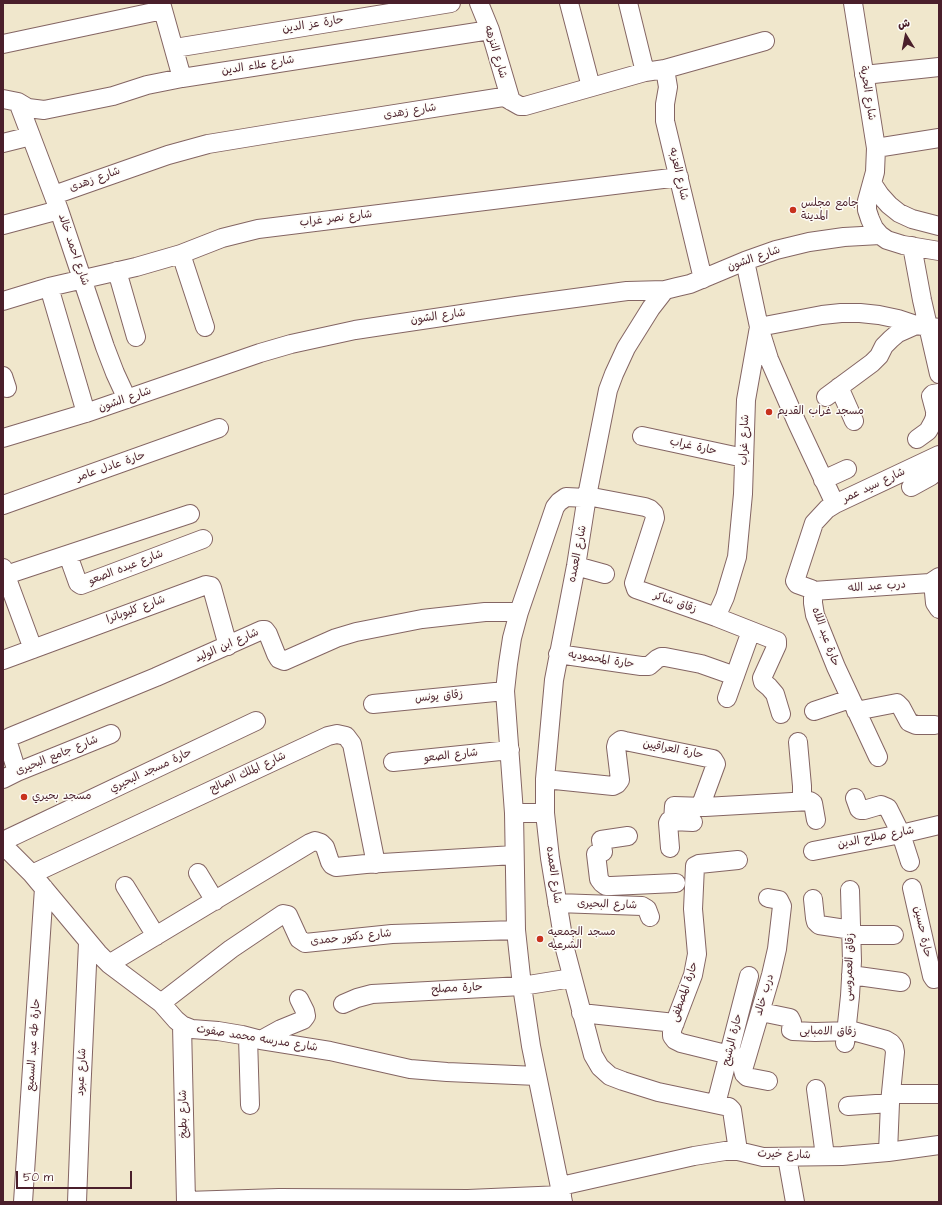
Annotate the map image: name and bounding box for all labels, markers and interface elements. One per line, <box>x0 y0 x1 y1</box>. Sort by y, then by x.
street label: حارة عز الدين <box>281 14 345 36</box>
text: ش <box>897 15 911 32</box>
north arrow <box>886 16 926 56</box>
street label: شارع النزهه <box>481 24 509 80</box>
street label: شارع علاء الدين <box>221 54 295 78</box>
street label: شارع الحرية <box>856 65 878 121</box>
street label: شارع زهدى <box>383 101 437 123</box>
street label: شارع العزبه <box>666 146 690 202</box>
street label: شارع زهدى <box>68 165 122 195</box>
place label: جامع مجلس المدينة <box>801 197 859 223</box>
marker: جامع مجلس المدينة <box>788 205 798 215</box>
street label: شارع نصر غراب <box>299 208 373 230</box>
street label: شارع احمد خالد <box>55 212 91 288</box>
street label: شارع الشون <box>726 244 782 274</box>
street label: شارع الشون <box>410 307 466 327</box>
street label: شارع الشون <box>97 385 153 415</box>
place label: مسجد غراب القديم <box>777 405 864 419</box>
marker: مسجد غراب القديم <box>764 407 774 417</box>
street label: شارع غراب <box>738 414 752 466</box>
street label: حارة غراب <box>668 436 718 458</box>
street label: حارة عادل عامر <box>75 449 147 485</box>
street label: شارع سيد عمر <box>841 466 907 506</box>
street label: شارع العمده <box>566 524 590 584</box>
street label: شارع عبده الصعو <box>87 548 165 588</box>
street label: درب عبد الله <box>848 578 906 596</box>
street label: زقاق شاكر <box>652 590 698 616</box>
street label: شارع كليوباترا <box>105 593 167 627</box>
street label: حارة عبد اللاه <box>808 606 842 668</box>
street label: شارع ابن الوليد <box>193 626 261 666</box>
street label: حارة المحموديه <box>567 648 635 672</box>
street label: زقاق يونس <box>414 688 464 706</box>
street label: شارع جامع البحيرى <box>14 733 100 779</box>
street label: حارة العراقيين <box>642 738 704 762</box>
street label: حارة مسجد البحيري <box>108 746 194 796</box>
street label: شارع الصعو <box>423 747 479 765</box>
street label: شارع الملك الصالح <box>208 750 288 796</box>
place label: مسجد بحيري <box>32 790 91 804</box>
marker: مسجد بحيري <box>19 792 29 802</box>
street label: شارع صلاح الدين <box>837 824 915 852</box>
street label: شارع العمده <box>542 845 564 905</box>
street label: شارع البحيرى <box>577 897 637 913</box>
street label: حارة حسين <box>910 905 934 959</box>
place label: مسجد الجمعيه الشرعيه <box>548 926 616 952</box>
street label: شارع دكتور حمدى <box>310 927 392 949</box>
street label: زقاق العمروسى <box>842 933 858 1001</box>
marker: مسجد الجمعيه الشرعيه <box>535 934 545 944</box>
street label: حارة المصطفى <box>669 960 701 1024</box>
street label: درب خالد <box>753 973 777 1017</box>
street label: حارة مصلح <box>431 981 483 997</box>
street label: حارة طه عبد السميع <box>24 998 44 1092</box>
street label: حارة الرشيح <box>720 1013 746 1067</box>
street label: شارع مدرسه محمد صفوت <box>195 1023 319 1055</box>
street label: زقاق الامبابى <box>799 1025 857 1039</box>
street label: شارع عبود <box>74 1048 90 1096</box>
street label: شارع بطيخ <box>177 1090 191 1138</box>
street label: شارع خيرت <box>757 1147 811 1163</box>
scale bar <box>18 1163 134 1189</box>
text: 50 m <box>23 1169 53 1186</box>

